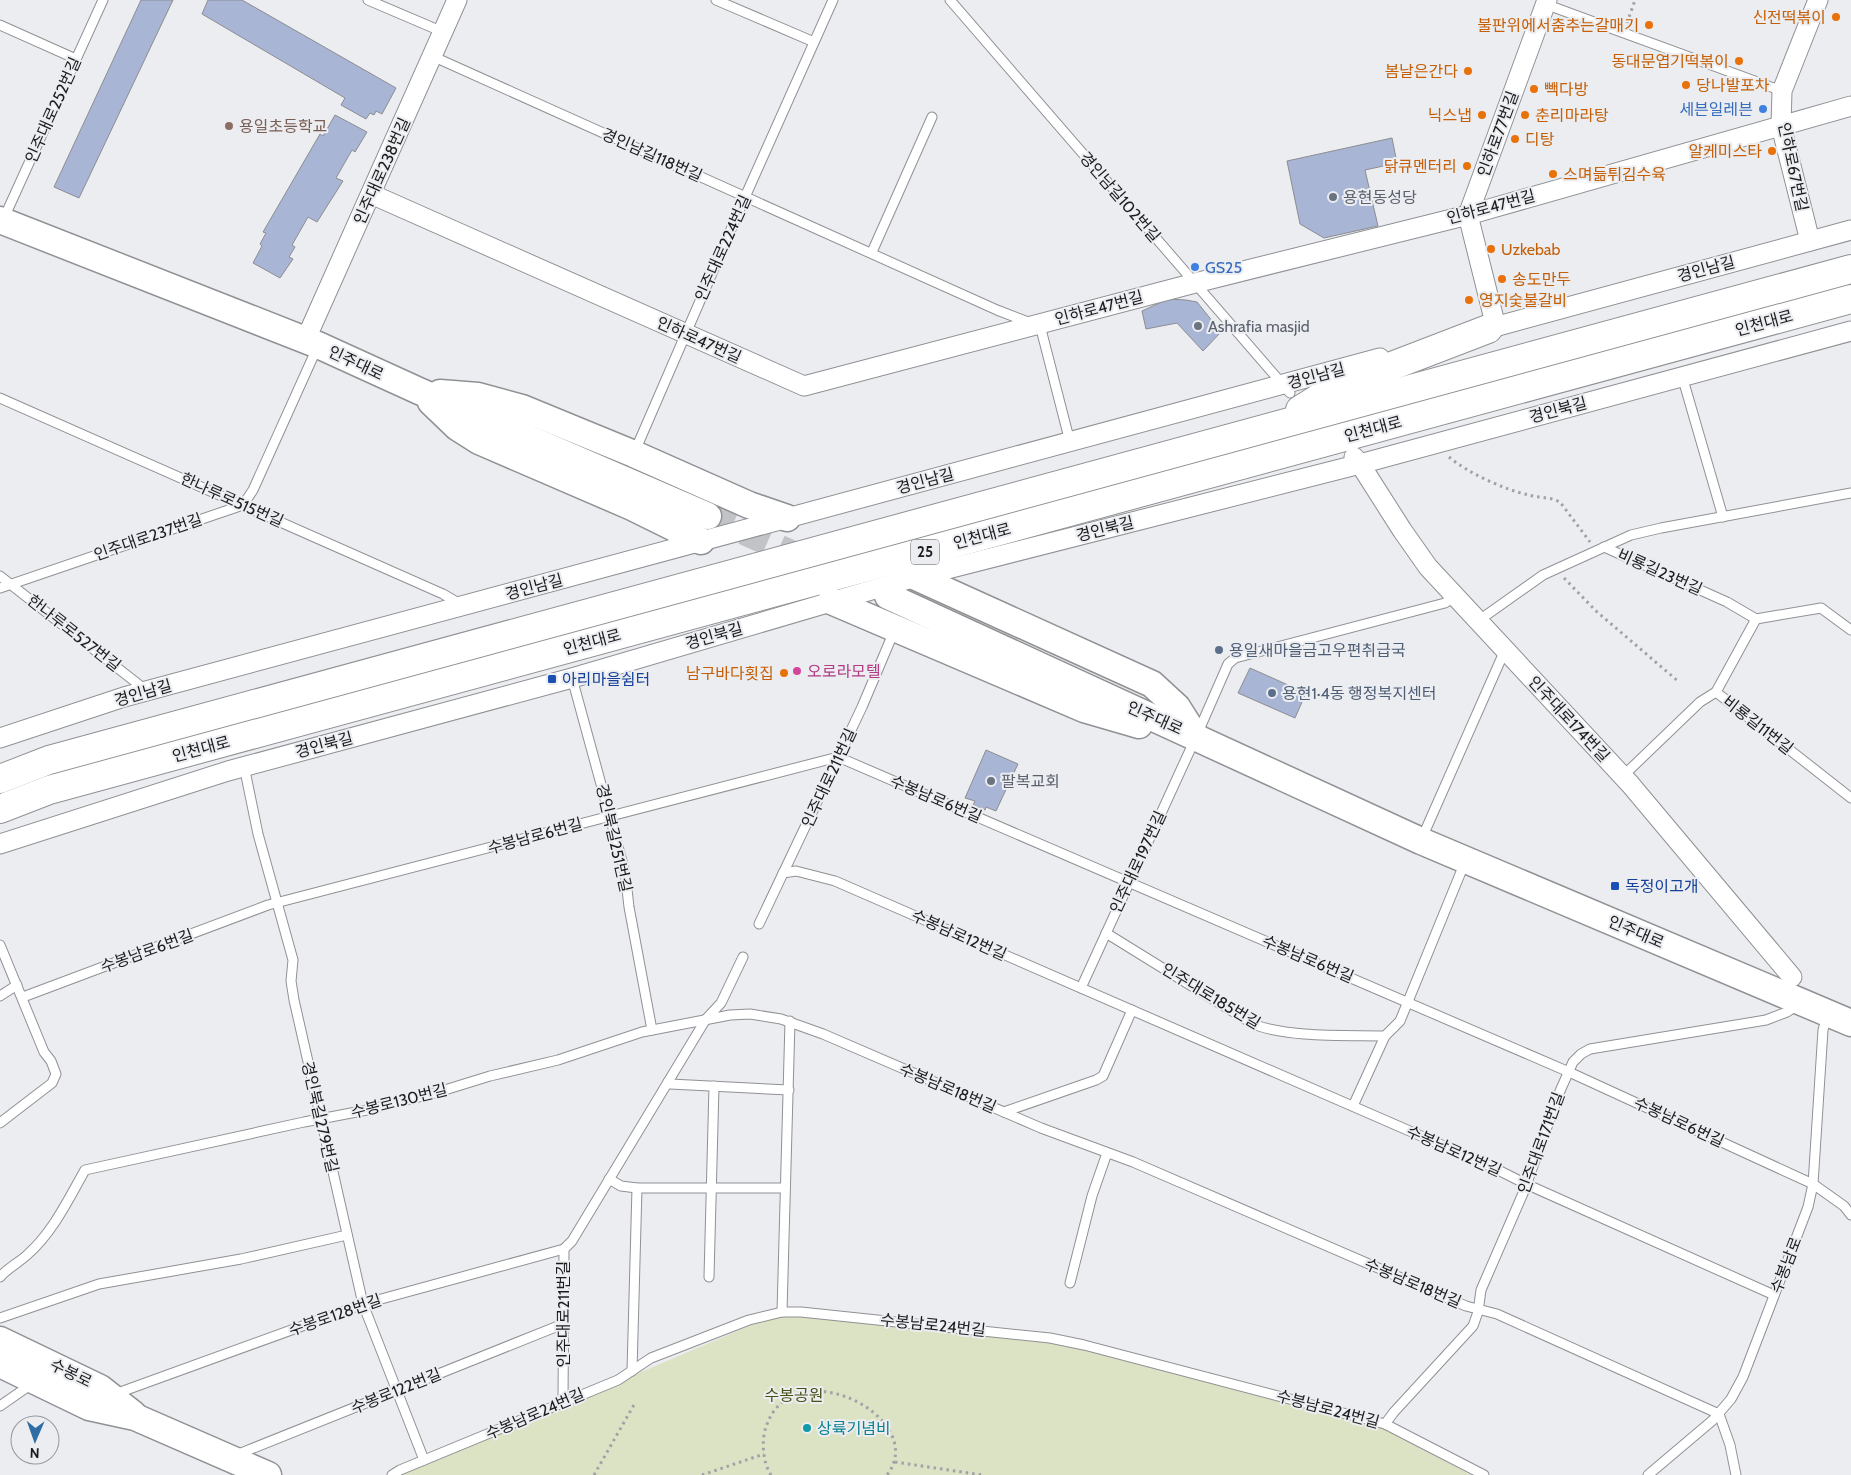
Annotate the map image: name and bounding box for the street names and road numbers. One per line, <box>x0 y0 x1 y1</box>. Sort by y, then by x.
street label: 인주대로252번길 <box>21 54 85 166</box>
street label: 인하로77번길 <box>1474 89 1522 179</box>
street label: 인주대로238번길 <box>350 115 414 227</box>
street label: 인하로67번길 <box>1774 121 1812 213</box>
street label: 경인남길118번길 <box>599 124 705 186</box>
street label: 경인남길102번길 <box>1076 148 1164 246</box>
street label: 인하로47번길 <box>1445 186 1537 228</box>
street label: 인주대로224번길 <box>691 192 755 304</box>
street label: 경인남길 <box>1675 252 1737 286</box>
street label: 인하로47번길 <box>1053 287 1145 329</box>
street label: 인천대로 <box>1733 306 1795 340</box>
street label: 인하로47번길 <box>654 313 744 367</box>
street label: 인주대로 <box>325 342 387 384</box>
street label: 경인남길 <box>1285 359 1347 393</box>
street label: 경인북길 <box>1527 393 1589 427</box>
street label: 인천대로 <box>1342 412 1404 446</box>
street label: 경인남길 <box>894 464 956 498</box>
street label: 한나루로515번길 <box>177 469 287 531</box>
street label: 인주대로237번길 <box>91 510 205 564</box>
street label: 경인북길 <box>1074 513 1136 545</box>
street label: 인천대로 <box>951 519 1013 553</box>
road number: 25 <box>911 540 939 564</box>
street label: 비룡길23번길 <box>1615 545 1705 599</box>
street label: 경인남길 <box>503 570 565 604</box>
street label: 한나루로527번길 <box>23 591 125 675</box>
street label: 경인북길 <box>683 619 745 653</box>
street label: 인천대로 <box>561 625 623 659</box>
street label: 인주대로174번길 <box>1524 672 1614 766</box>
street label: 경인남길 <box>112 676 174 710</box>
street label: 비룡길11번길 <box>1719 692 1797 758</box>
street label: 인주대로 <box>1124 697 1186 739</box>
street label: 인주대로211번길 <box>798 725 860 831</box>
street label: 경인북길 <box>293 728 355 762</box>
street label: 인천대로 <box>170 732 232 766</box>
street label: 수봉남로6번길 <box>887 771 985 827</box>
street label: 경인북길251번길 <box>592 782 636 894</box>
street label: 인주대로197번길 <box>1106 808 1170 916</box>
street label: 수봉남로6번길 <box>485 814 585 858</box>
street label: 수봉남로12번길 <box>909 906 1009 964</box>
street label: 인주대로 <box>1605 912 1667 952</box>
street label: 수봉남로6번길 <box>98 925 196 977</box>
street label: 수봉남로6번길 <box>1259 931 1357 987</box>
street label: 인주대로185번길 <box>1158 959 1264 1033</box>
street label: 경인북길279번길 <box>298 1059 342 1175</box>
street label: 수봉남로18번길 <box>897 1059 999 1117</box>
street label: 수봉로130번길 <box>349 1080 449 1122</box>
street label: 인주대로171번길 <box>1514 1090 1568 1196</box>
street label: 수봉남로6번길 <box>1631 1093 1727 1151</box>
street label: 수봉남로12번길 <box>1404 1122 1504 1180</box>
street label: 수봉남로 <box>1767 1234 1806 1296</box>
street label: 수봉남로18번길 <box>1362 1254 1464 1312</box>
street label: 인주대로211번길 <box>554 1260 573 1368</box>
street label: 수봉로128번길 <box>286 1290 384 1340</box>
street label: 수봉남로24번길 <box>879 1310 987 1340</box>
street label: 수봉로 <box>47 1355 95 1391</box>
street label: 수봉로122번길 <box>348 1364 444 1418</box>
street label: 수봉남로24번길 <box>483 1385 587 1443</box>
street label: 수봉남로24번길 <box>1274 1386 1382 1432</box>

